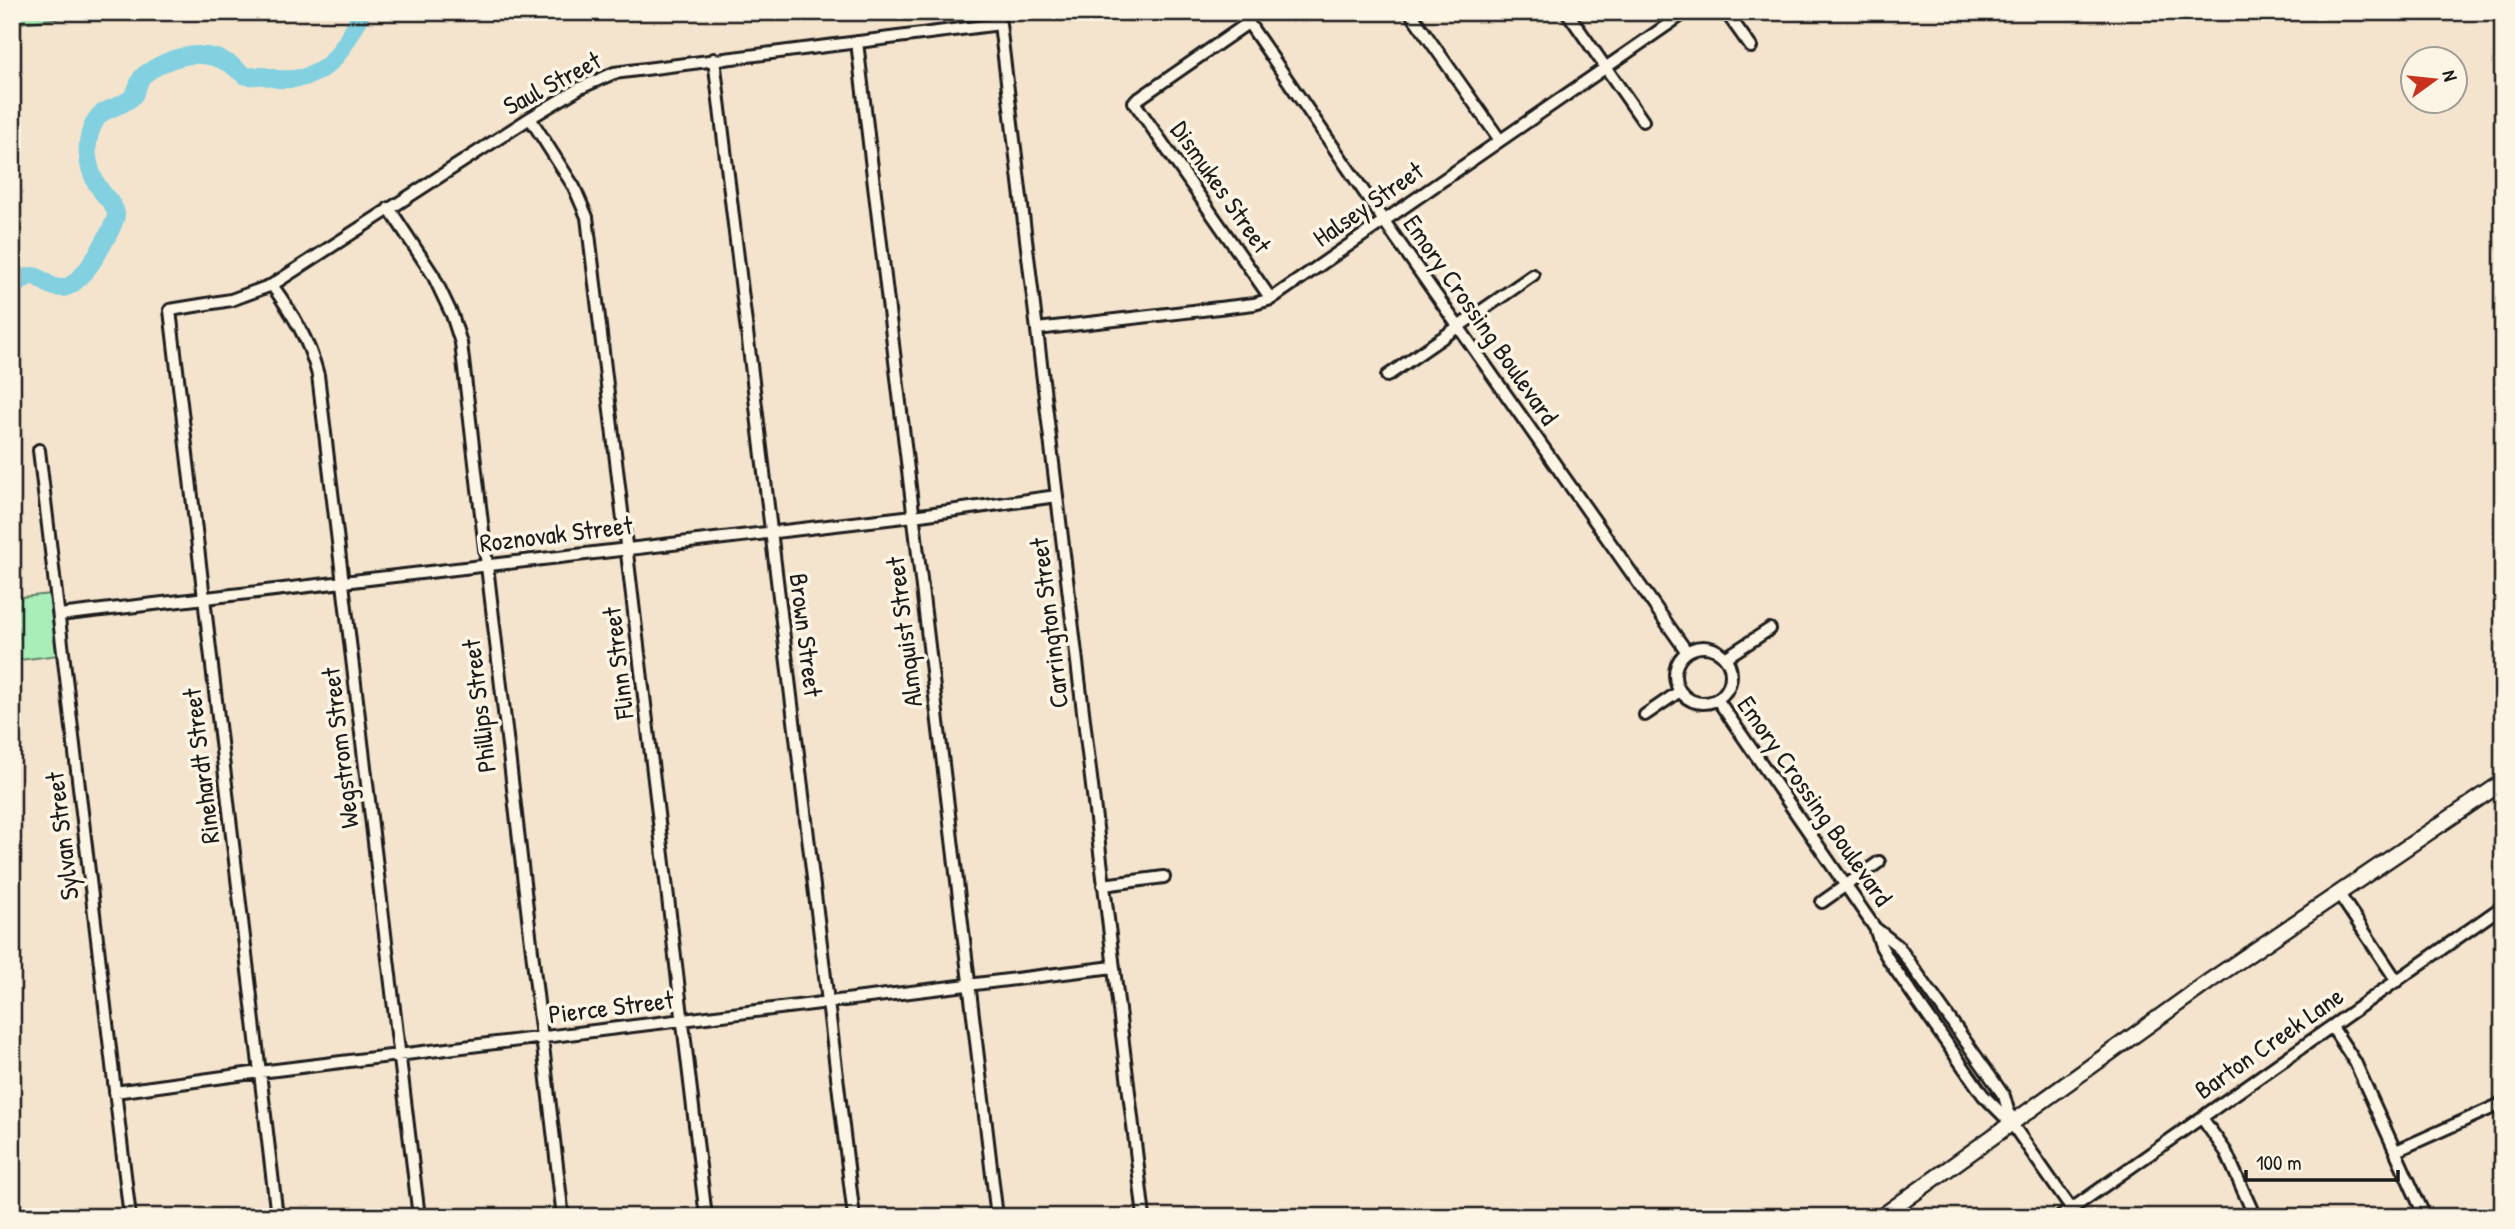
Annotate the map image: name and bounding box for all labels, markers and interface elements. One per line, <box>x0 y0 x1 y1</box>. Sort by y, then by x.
street label: Saul Street <box>497 42 608 123</box>
north arrow <box>2400 46 2470 116</box>
text: N <box>2437 67 2464 84</box>
street label: Dismukes Street <box>1163 114 1280 261</box>
street label: Halsey Street <box>1306 152 1431 254</box>
street label: Emory Crossing Boulevard <box>1396 208 1567 432</box>
street label: Roznovak Street <box>478 507 635 560</box>
street label: Carrington Street <box>1021 535 1076 710</box>
street label: Almquist Street <box>877 554 930 709</box>
street label: Brown Street <box>782 571 832 700</box>
street label: Flinn Street <box>593 604 642 722</box>
street label: Phillips Street <box>453 636 504 775</box>
street label: Wegstrom Street <box>312 665 367 830</box>
street label: Rinehardt Street <box>173 685 227 846</box>
street label: Emory Crossing Boulevard <box>1730 689 1901 913</box>
street label: Sylvan Street <box>36 769 87 902</box>
street label: Barton Creek Lane <box>2187 978 2350 1107</box>
street label: Pierce Street <box>546 981 676 1032</box>
scale bar <box>2246 1138 2398 1182</box>
text: 100 m <box>2256 1148 2302 1177</box>

